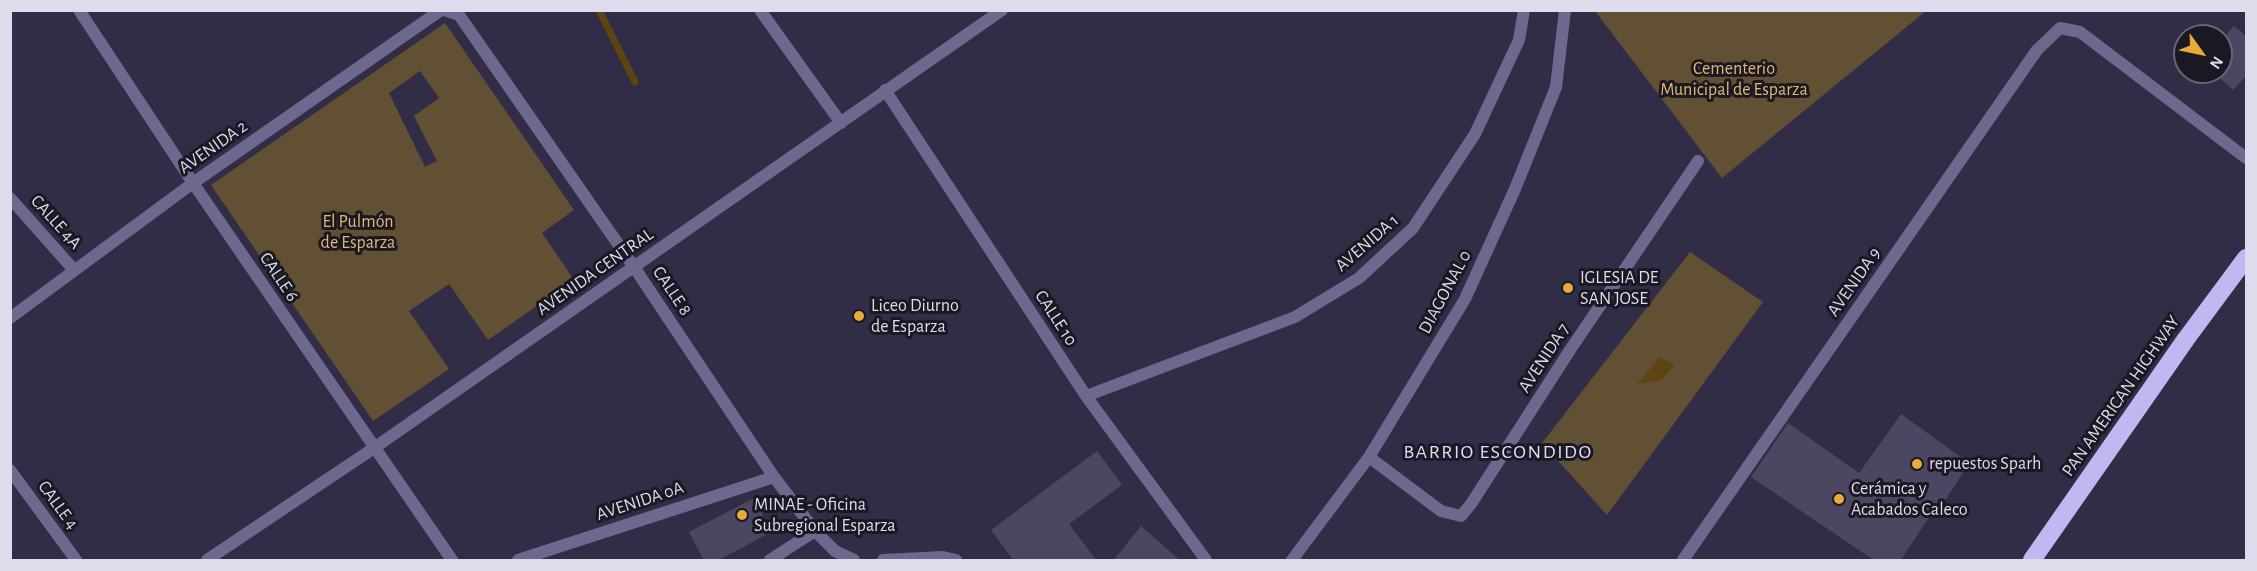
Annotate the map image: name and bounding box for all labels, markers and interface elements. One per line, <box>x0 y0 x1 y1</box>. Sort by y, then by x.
north arrow <box>2173 24 2233 84</box>
text: N <box>2207 54 2226 72</box>
park label: Cementerio Municipal de Esparza <box>1660 58 1808 100</box>
street label: AVENIDA 2 <box>174 116 252 178</box>
street label: CALLE 4A <box>26 190 86 254</box>
street label: AVENIDA 1 <box>1331 210 1403 276</box>
park label: El Pulmón de Esparza <box>321 211 395 254</box>
street label: AVENIDA CENTRAL <box>532 224 658 320</box>
street label: AVENIDA 9 <box>1822 243 1886 321</box>
street label: DIAGONAL 0 <box>1414 247 1476 337</box>
street label: CALLE 6 <box>255 248 303 306</box>
street label: CALLE 8 <box>648 262 696 320</box>
place label: IGLESIA DE SAN JOSE <box>1580 267 1658 310</box>
marker: IGLESIA DE SAN JOSE <box>1561 281 1575 295</box>
street label: CALLE 10 <box>1030 286 1082 350</box>
place label: Liceo Diurno de Esparza <box>871 295 959 338</box>
marker: Liceo Diurno de Esparza <box>852 309 866 323</box>
street label: PAN AMERICAN HIGHWAY <box>2057 311 2185 481</box>
street label: AVENIDA 7 <box>1514 319 1574 397</box>
district label: BARRIO ESCONDIDO <box>1403 440 1593 464</box>
place label: repuestos Sparh <box>1929 453 2041 475</box>
marker: repuestos Sparh <box>1910 457 1924 471</box>
street label: CALLE 4 <box>33 476 83 534</box>
street label: AVENIDA 0A <box>594 477 686 525</box>
place label: Cerámica y Acabados Caleco <box>1851 478 1968 520</box>
marker: Cerámica y Acabados Caleco <box>1832 492 1846 506</box>
place label: MINAE - Oficina Subregional Esparza <box>754 494 896 536</box>
marker: MINAE - Oficina Subregional Esparza <box>735 508 749 522</box>

